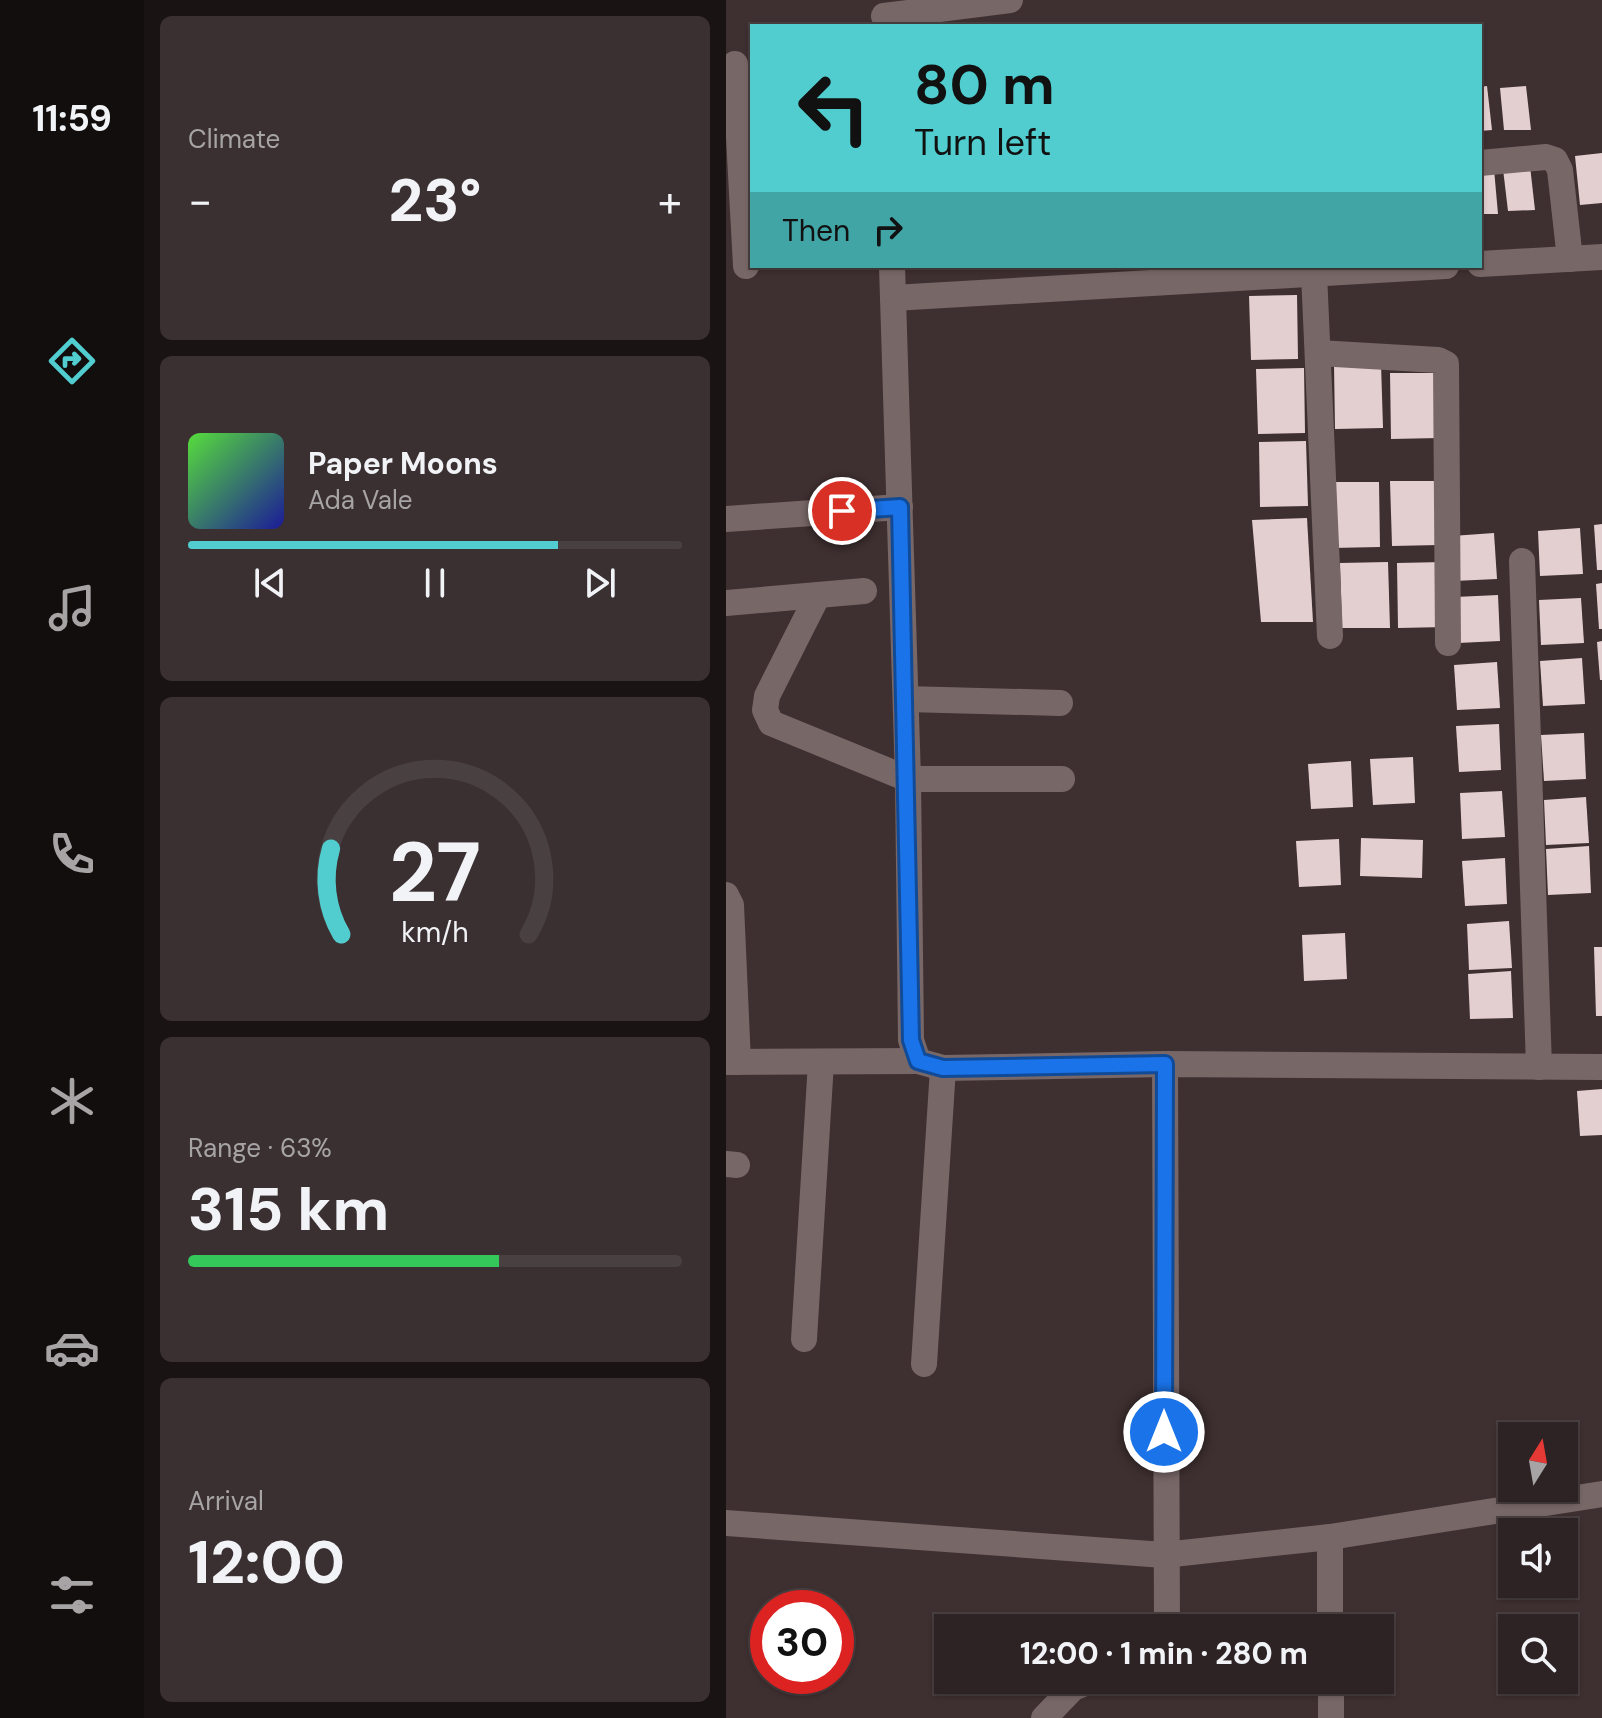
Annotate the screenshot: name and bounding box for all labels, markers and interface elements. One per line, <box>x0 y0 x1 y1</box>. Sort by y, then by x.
text: 80 m <box>914 48 1055 121</box>
icon: left <box>782 56 886 160</box>
text: 11:59 <box>32 95 112 142</box>
text: Turn left <box>914 119 1051 166</box>
text: Climate <box>188 122 280 156</box>
text: 23° <box>389 161 481 240</box>
text: − <box>188 172 212 230</box>
text: + <box>658 172 682 230</box>
icon: right <box>866 208 910 252</box>
text: Then <box>782 211 850 250</box>
icon: directions <box>44 333 100 389</box>
text: Paper Moons <box>308 444 498 483</box>
pin <box>808 477 876 545</box>
text: Ada Vale <box>308 483 413 517</box>
icon: arrive <box>820 489 864 533</box>
icon: previous <box>248 561 292 605</box>
icon: pause <box>413 561 457 605</box>
icon: next <box>578 561 622 605</box>
icon: music <box>44 580 100 636</box>
text: 27 <box>389 818 481 927</box>
icon: phone <box>44 826 100 882</box>
text: km/h <box>401 914 469 951</box>
icon: climate <box>44 1073 100 1129</box>
text: Range · 63% <box>188 1131 332 1165</box>
text: 315 km <box>188 1170 389 1249</box>
icon: car <box>44 1320 100 1376</box>
position arrow <box>1122 1390 1206 1474</box>
north arrow <box>1498 1422 1578 1502</box>
map controls <box>1498 1422 1578 1694</box>
text: Arrival <box>188 1484 264 1518</box>
button: sound <box>1498 1518 1578 1598</box>
text: 12:00 <box>188 1523 345 1602</box>
icon: filters <box>44 1567 100 1623</box>
speed limit sign: 30 <box>750 1590 854 1694</box>
button: search <box>1498 1614 1578 1694</box>
text: 12:00 · 1 min · 280 m <box>1020 1634 1308 1673</box>

